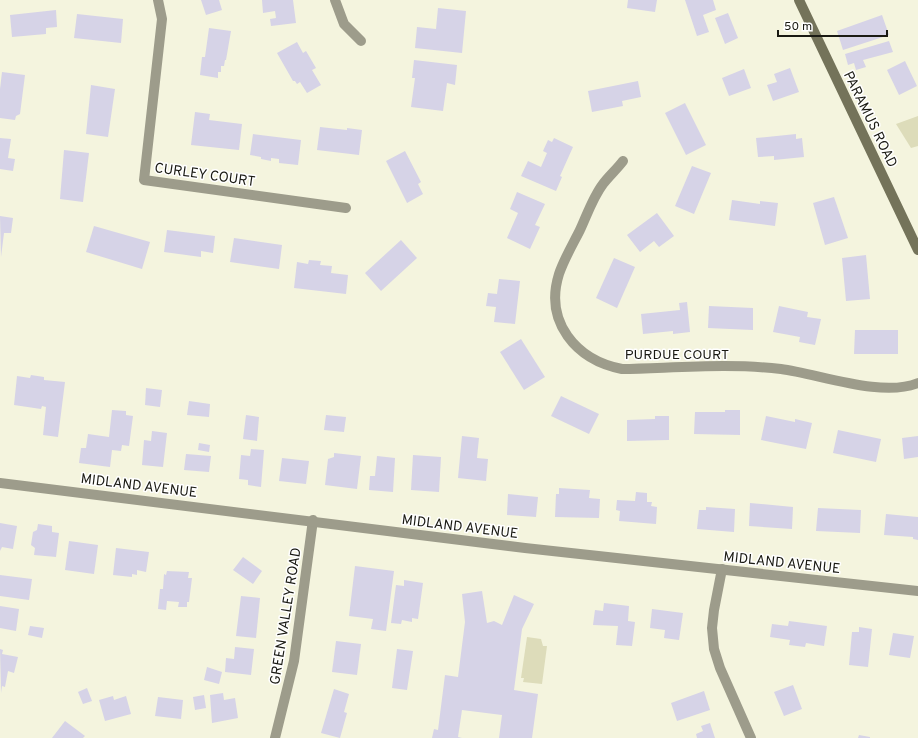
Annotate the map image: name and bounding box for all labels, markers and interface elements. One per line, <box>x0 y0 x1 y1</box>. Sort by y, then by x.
scale bar <box>778 12 887 38</box>
text: 50 m <box>784 19 812 35</box>
street label: PARAMUS ROAD <box>839 69 900 171</box>
street label: CURLEY COURT <box>153 160 256 191</box>
street label: PURDUE COURT <box>625 347 729 364</box>
street label: MIDLAND AVENUE <box>80 471 198 502</box>
street label: MIDLAND AVENUE <box>401 512 519 543</box>
street label: GREEN VALLEY ROAD <box>267 547 306 686</box>
street label: MIDLAND AVENUE <box>723 549 841 578</box>

